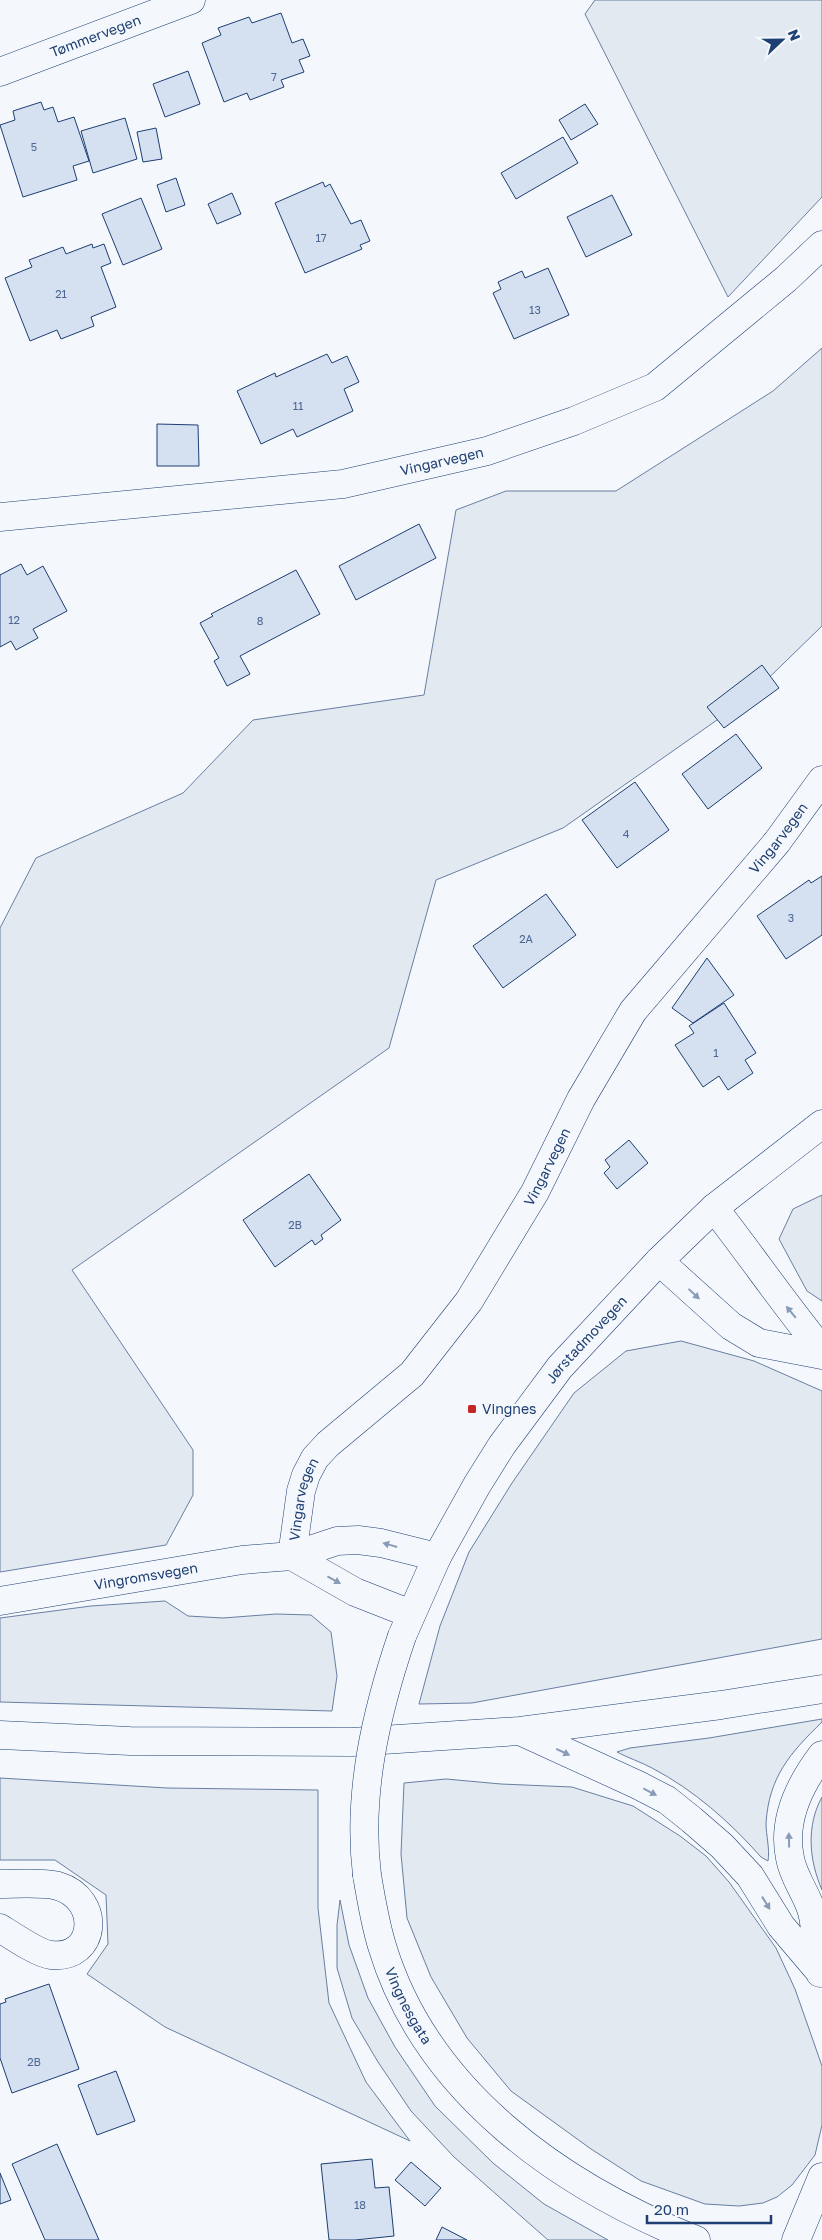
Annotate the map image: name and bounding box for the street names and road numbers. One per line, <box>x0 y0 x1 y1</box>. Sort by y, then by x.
street label: Tømmervegen <box>48 11 143 60</box>
street label: Vingarvegen <box>398 443 485 479</box>
street label: Vingarvegen <box>745 799 811 877</box>
street label: Vingarvegen <box>520 1125 573 1209</box>
street label: Jørstadmovegen <box>542 1292 630 1387</box>
street label: Vingarvegen <box>285 1455 322 1542</box>
street label: Vingromsvegen <box>93 1559 199 1593</box>
street label: Vingnesgata <box>382 1965 436 2047</box>

